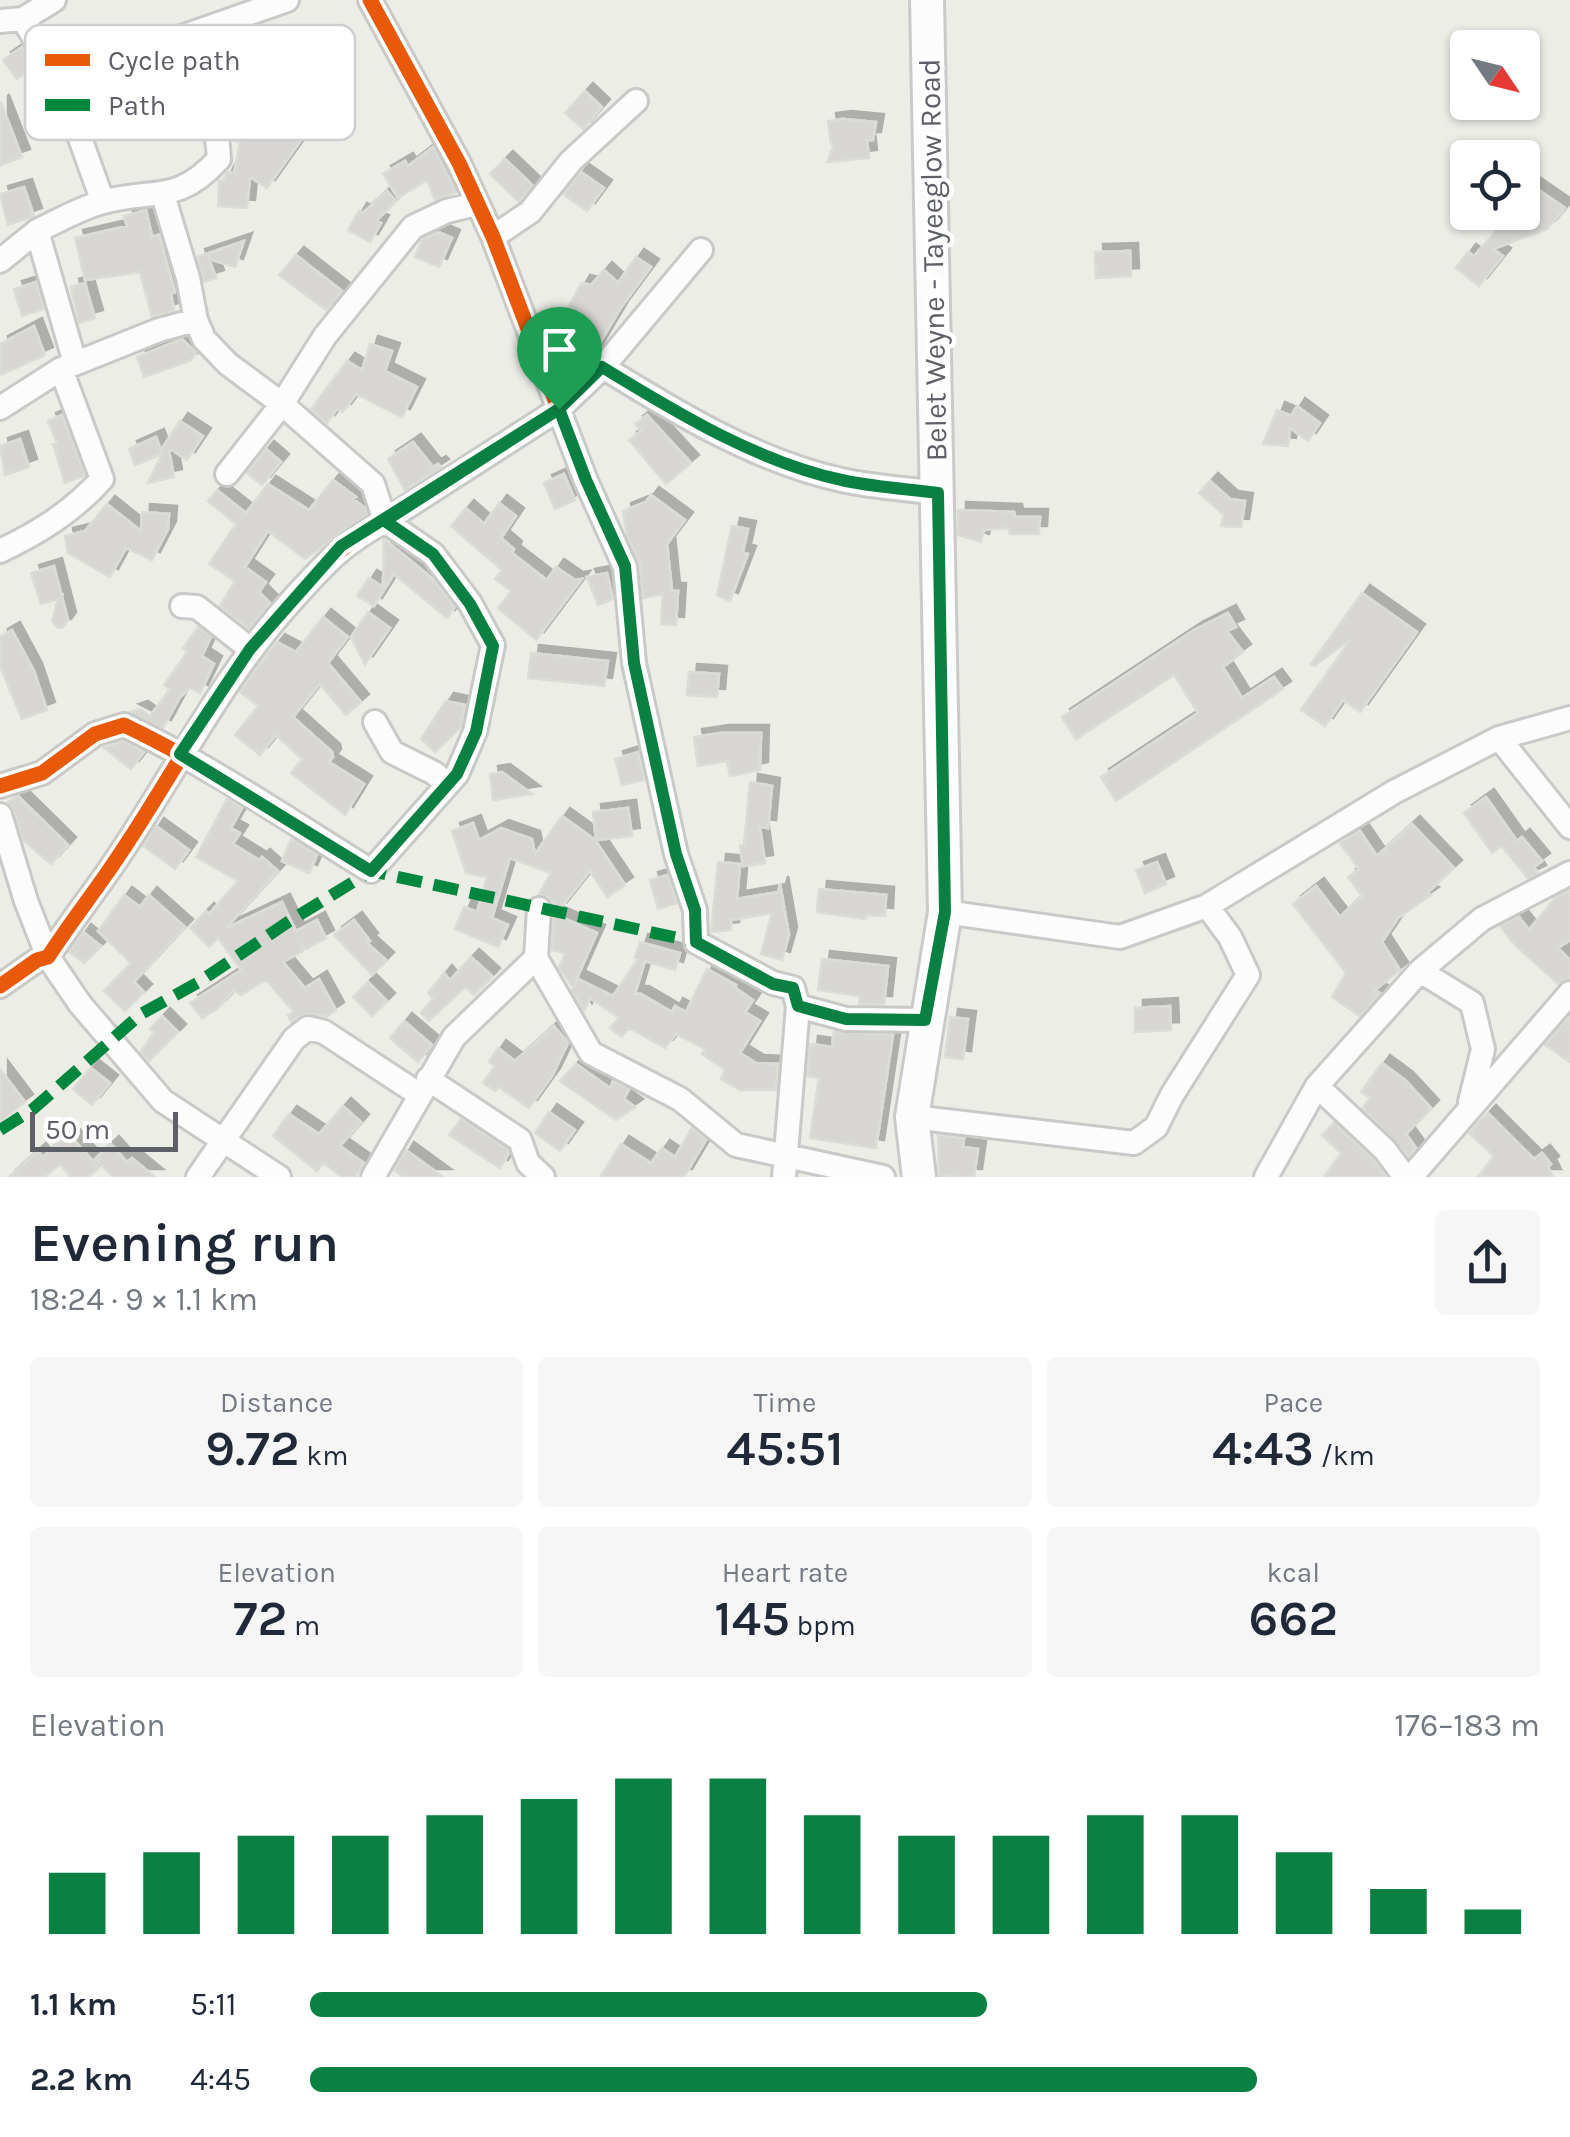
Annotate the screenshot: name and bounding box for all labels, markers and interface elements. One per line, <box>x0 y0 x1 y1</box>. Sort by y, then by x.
legend <box>25 25 355 140</box>
north arrow <box>1450 30 1540 120</box>
map controls <box>1450 30 1540 230</box>
text: Cycle path <box>108 44 241 77</box>
street label: Belet Weyne - Tayeeglow Road <box>911 58 955 462</box>
text: Path <box>108 89 166 122</box>
button: locate <box>1450 140 1540 230</box>
pin <box>517 307 602 410</box>
icon: arrive <box>532 322 587 377</box>
scale bar <box>30 1107 178 1152</box>
text: 50 m <box>45 1113 110 1146</box>
button: share <box>1435 1210 1540 1315</box>
text: Evening run <box>30 1211 339 1275</box>
text: 18:24 · 9 × 1.1 km <box>30 1281 258 1318</box>
text: Distance <box>220 1386 333 1419</box>
text: Time <box>754 1386 816 1419</box>
text: Pace <box>1263 1386 1323 1419</box>
text: 9.72 <box>205 1419 300 1478</box>
text: 45:51 <box>726 1419 844 1478</box>
text: 4:43 <box>1212 1419 1314 1478</box>
text: km <box>300 1439 348 1472</box>
text: /km <box>1314 1439 1375 1472</box>
text: Elevation <box>217 1556 336 1589</box>
text: Heart rate <box>722 1556 848 1589</box>
text: kcal <box>1267 1556 1320 1589</box>
text: 72 <box>233 1589 287 1648</box>
text: 145 <box>714 1589 790 1648</box>
text: 662 <box>1249 1589 1338 1648</box>
text: m <box>287 1609 320 1642</box>
text: bpm <box>790 1609 856 1642</box>
text: Elevation <box>30 1707 165 1744</box>
text: 176–183 m <box>1394 1707 1540 1744</box>
text: 1.1 km <box>30 1986 117 2023</box>
text: 5:11 <box>190 1986 237 2023</box>
text: 2.2 km <box>30 2061 133 2098</box>
text: 4:45 <box>190 2061 251 2098</box>

